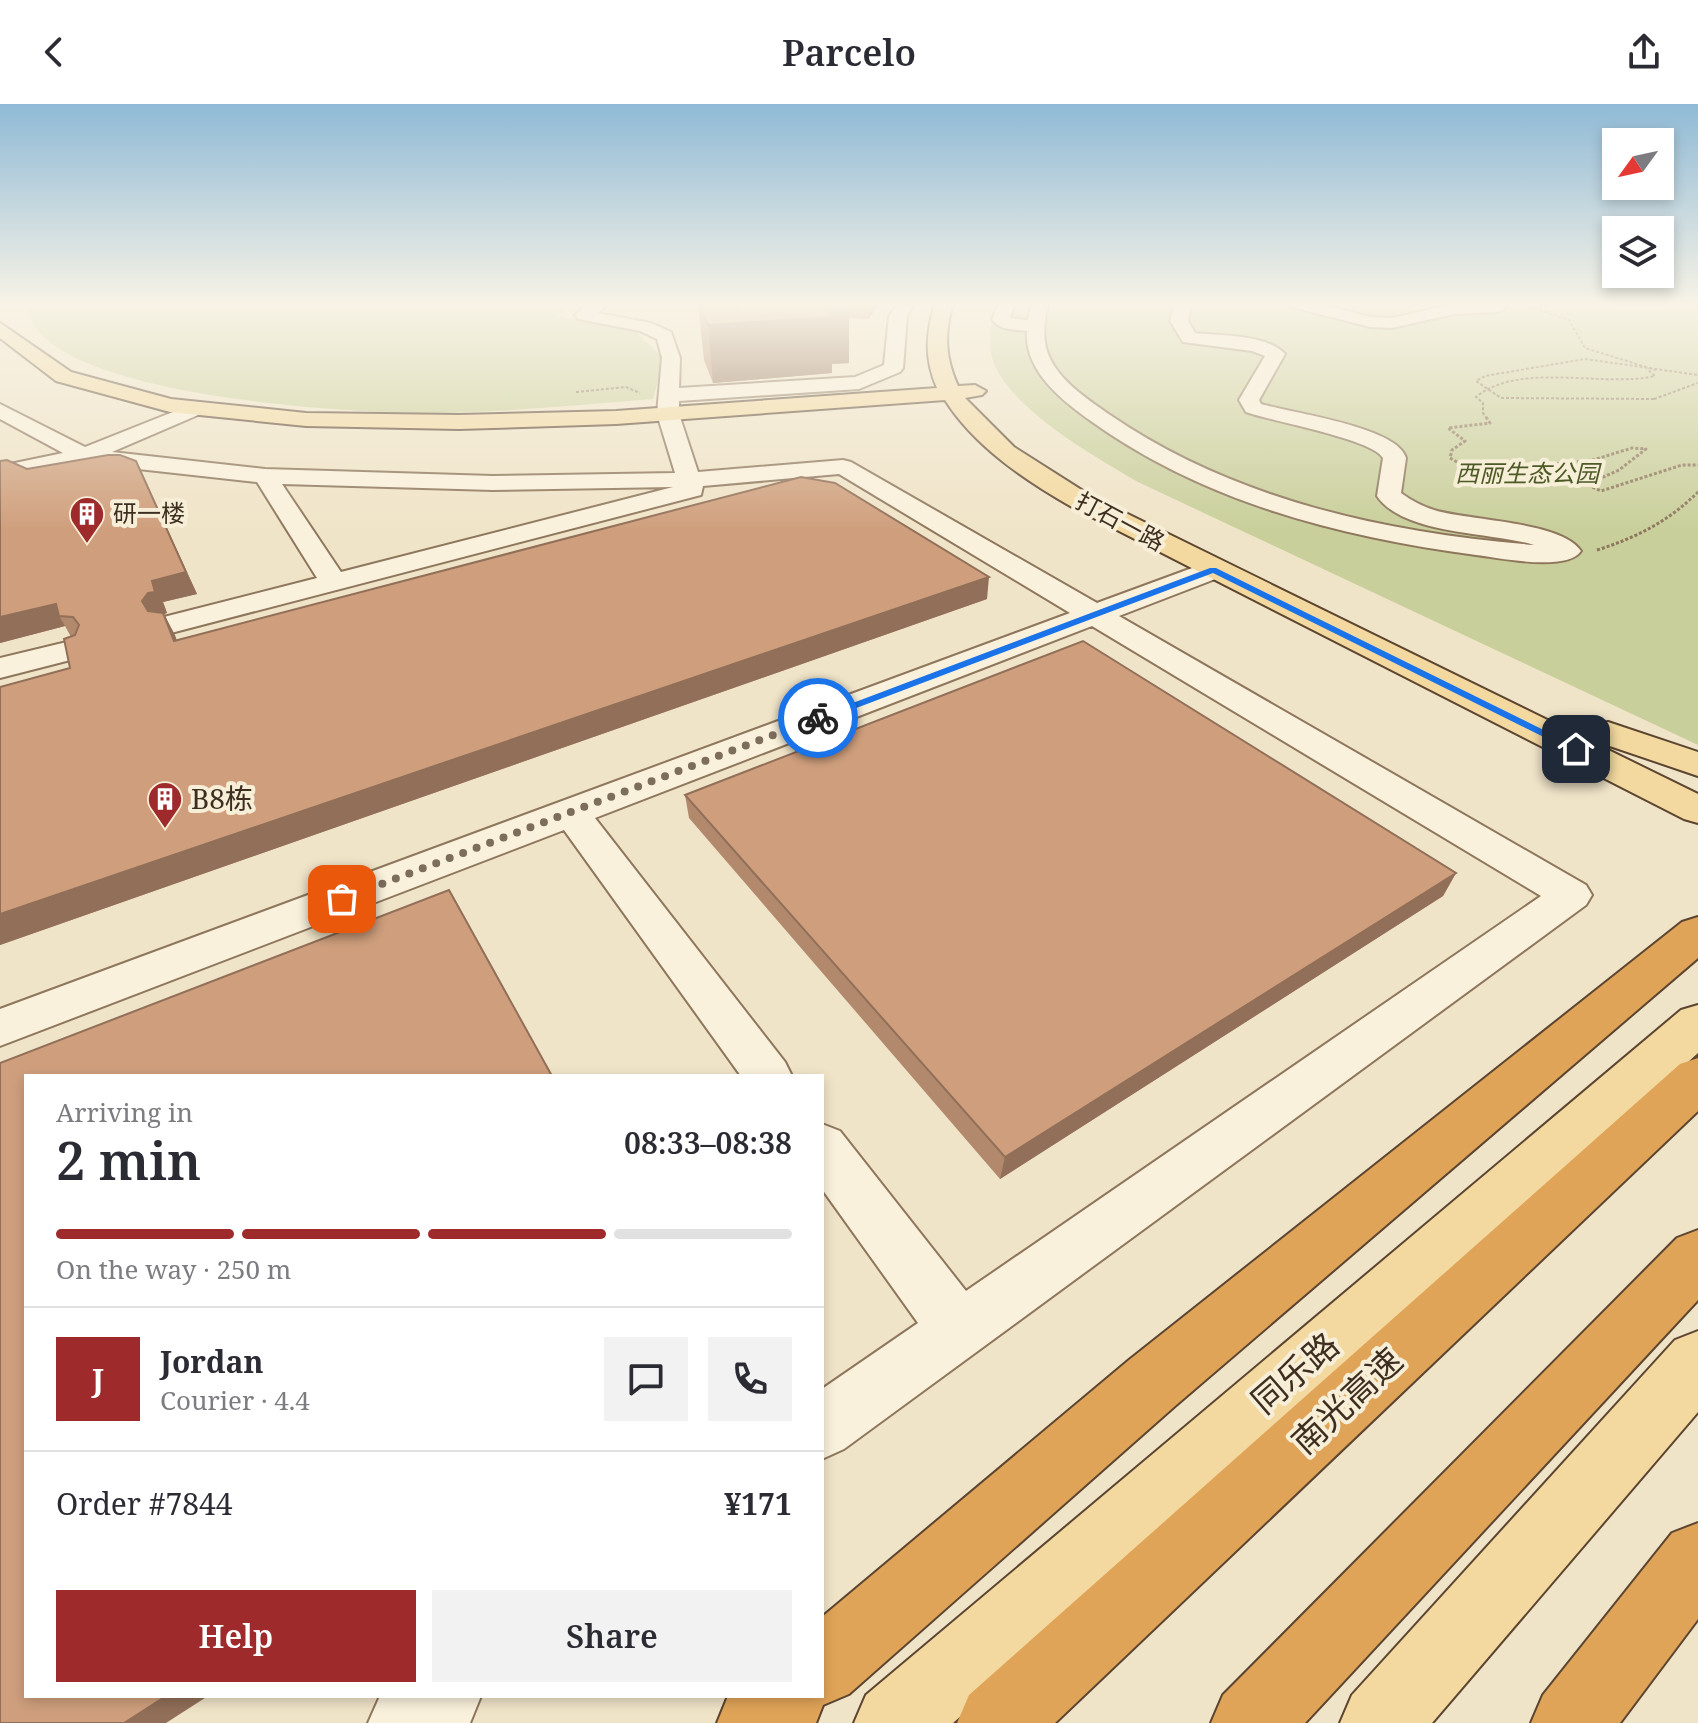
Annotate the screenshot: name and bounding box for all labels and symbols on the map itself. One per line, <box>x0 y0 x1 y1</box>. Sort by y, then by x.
north arrow <box>1602 128 1674 200</box>
park label: 西丽生态公园 <box>1455 456 1602 489</box>
street label: 打石一路 <box>1071 484 1171 558</box>
building icon: 研一楼 <box>68 495 106 545</box>
place label: 研一楼 <box>113 496 185 529</box>
courier <box>778 678 858 758</box>
pin <box>1542 715 1610 783</box>
place label: B8栋 <box>191 779 253 817</box>
building icon: B8栋 <box>146 780 184 830</box>
pin <box>308 865 376 933</box>
street label: 同乐路 <box>1241 1321 1348 1423</box>
street label: 南光高速 <box>1281 1337 1412 1463</box>

